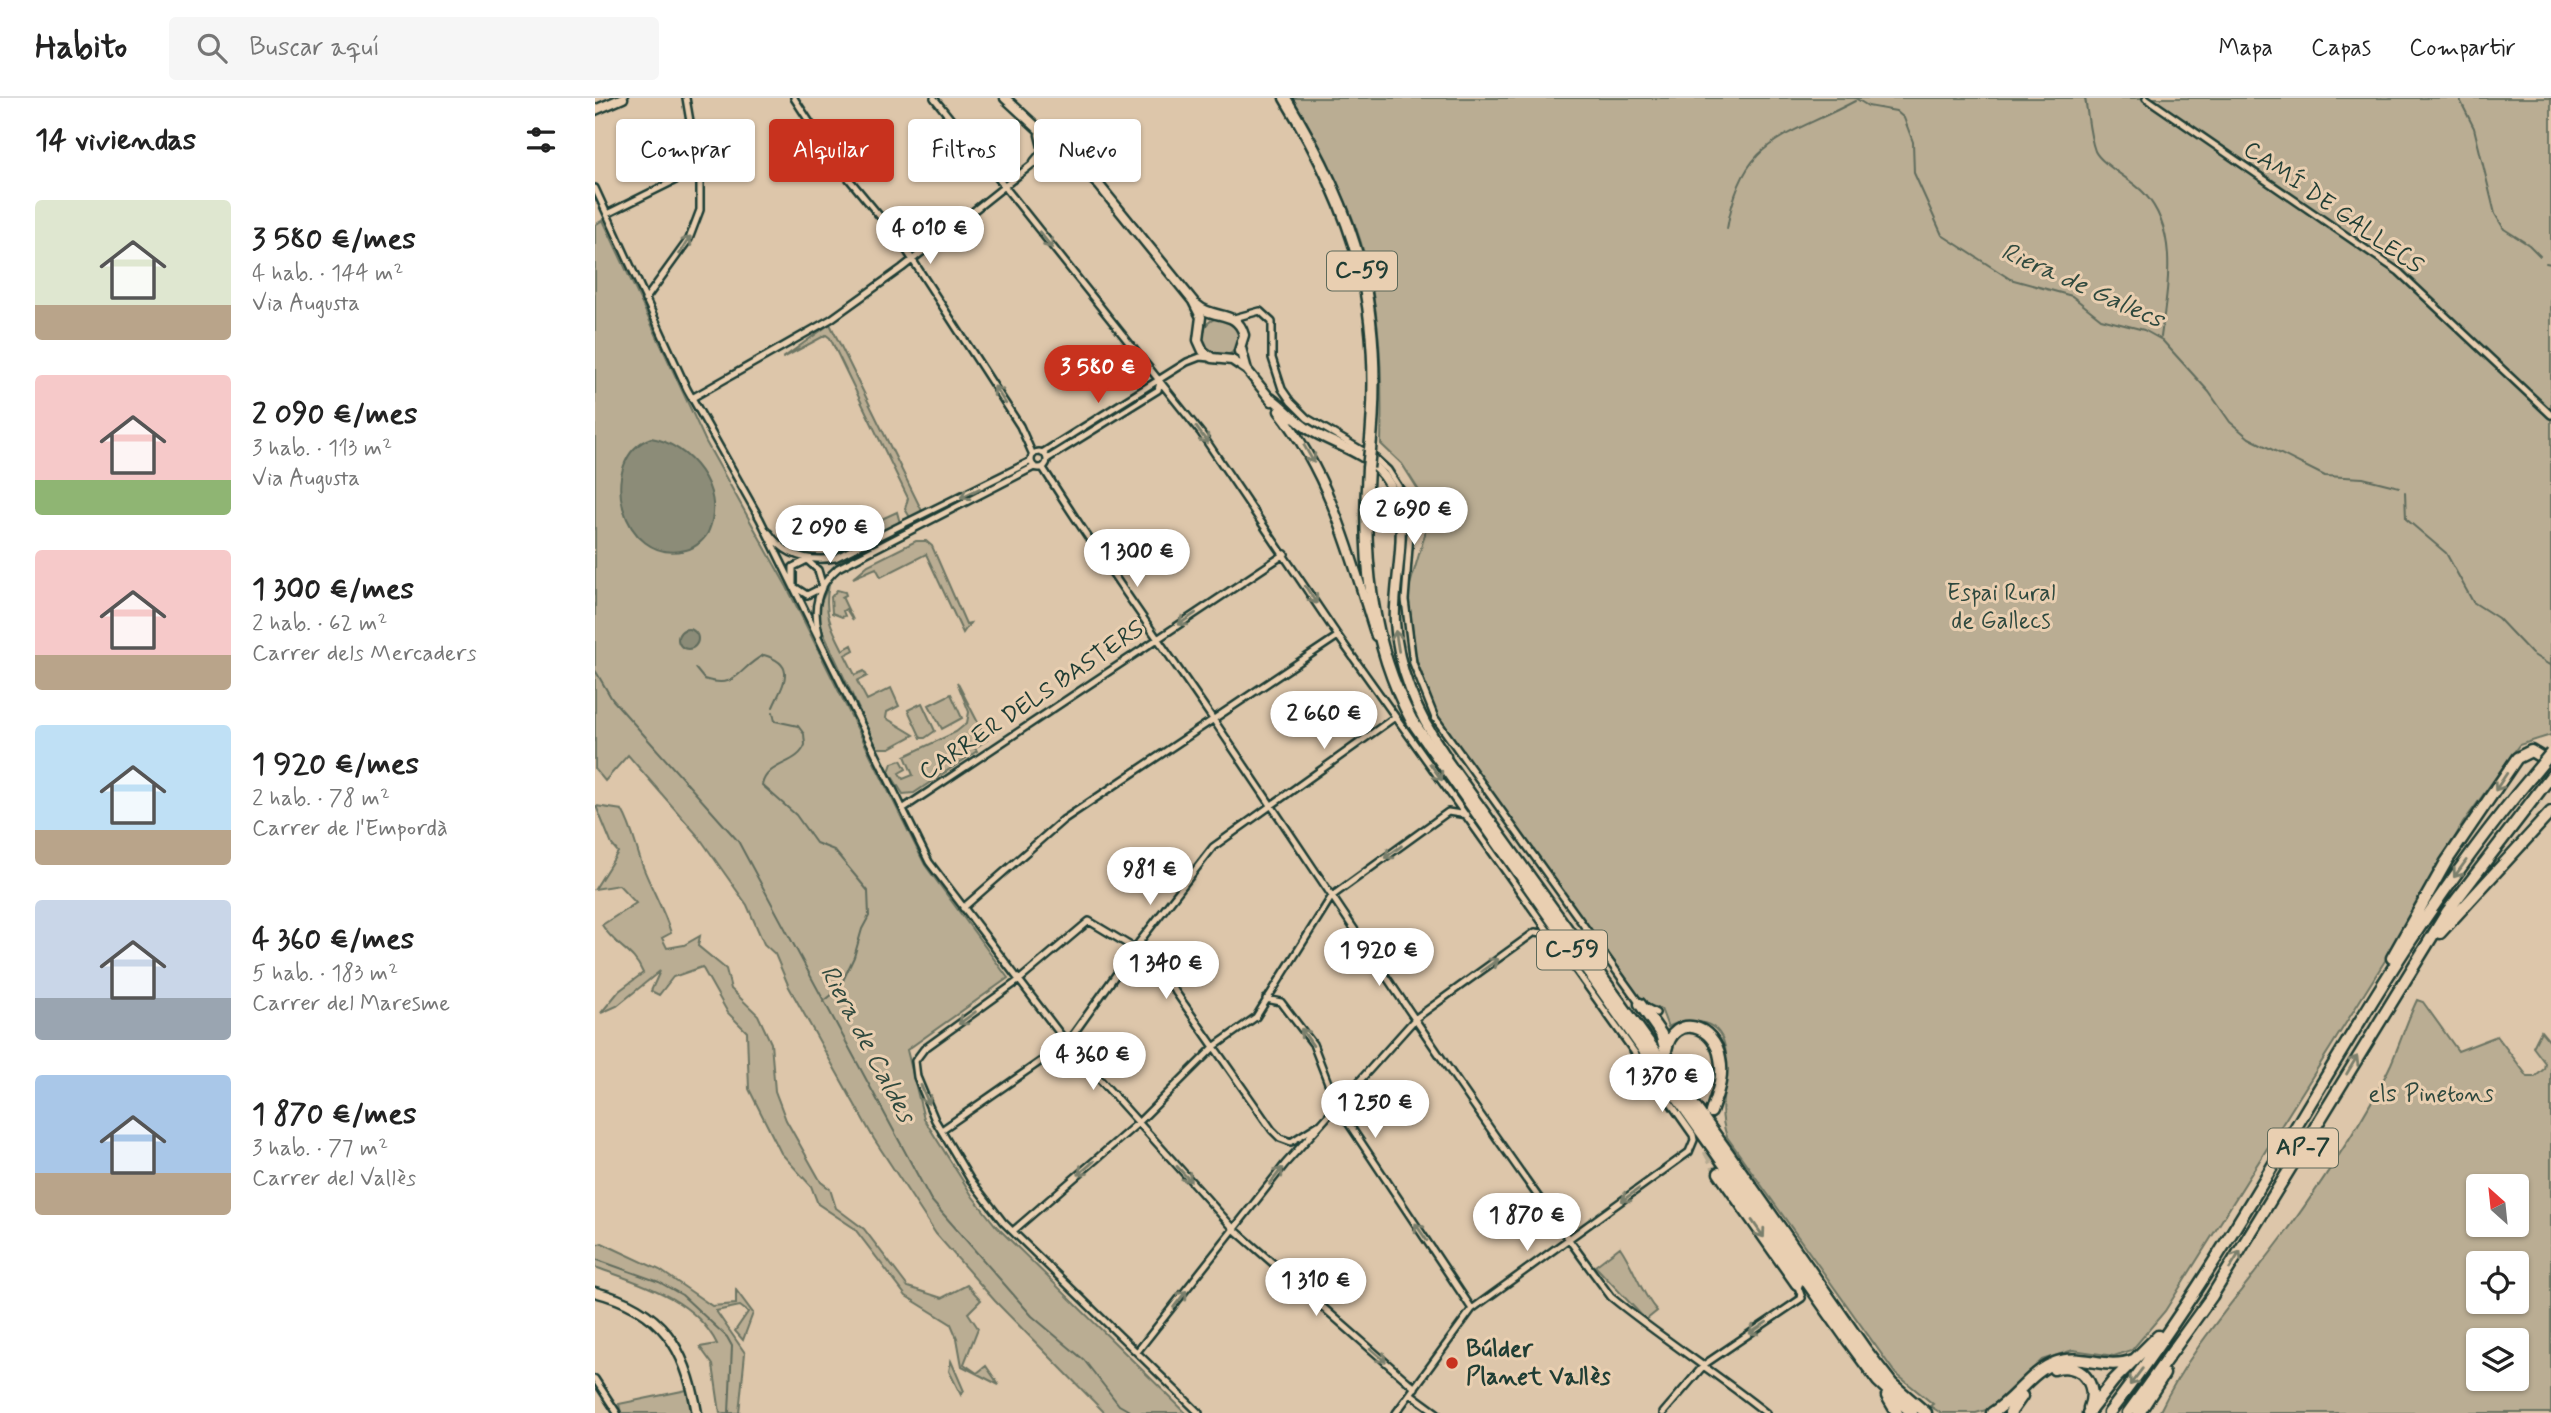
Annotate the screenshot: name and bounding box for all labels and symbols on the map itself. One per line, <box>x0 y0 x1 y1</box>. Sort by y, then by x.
street label: CAMÍ DE GALLECS <box>2237 133 2430 282</box>
pin: 4 010 € <box>865 206 995 266</box>
one-way arrow <box>1039 230 1054 248</box>
one-way arrow <box>679 235 693 255</box>
water label: Riera de Gallecs <box>1995 235 2171 338</box>
road number: C-59 <box>1327 252 1397 290</box>
pin: 3 580 € <box>1033 345 1163 405</box>
one-way arrow <box>992 386 1006 406</box>
one-way arrow <box>1195 425 1209 444</box>
one-way arrow <box>1302 444 1316 464</box>
one-way arrow <box>960 486 981 500</box>
pin: 2 690 € <box>1349 488 1479 547</box>
pin: 2 090 € <box>765 505 895 565</box>
pin: 1 300 € <box>1072 530 1202 589</box>
park label: Espai Rural de Gallecs <box>1946 578 2056 637</box>
one-way arrow <box>1305 585 1319 605</box>
one-way arrow <box>1178 612 1198 626</box>
street label: CARRER DELS BASTERS <box>913 614 1151 788</box>
one-way arrow <box>1390 630 1403 653</box>
pin: 2 660 € <box>1259 692 1389 751</box>
one-way arrow <box>1428 762 1443 781</box>
one-way arrow <box>2494 772 2508 791</box>
one-way arrow <box>1384 845 1403 859</box>
pin: 981 € <box>1101 848 1199 907</box>
one-way arrow <box>2453 859 2467 878</box>
pin: 1 920 € <box>1314 928 1444 988</box>
road number: C-59 <box>1537 930 1607 970</box>
pin: 1 340 € <box>1101 942 1231 1001</box>
one-way arrow <box>1480 958 1499 973</box>
water label: Riera de Caldes <box>811 959 924 1131</box>
one-way arrow <box>958 1011 977 1025</box>
one-way arrow <box>1300 1028 1314 1047</box>
pin: 4 360 € <box>1028 1032 1158 1092</box>
pin: 1 370 € <box>1597 1054 1727 1114</box>
one-way arrow <box>2346 1055 2360 1075</box>
park label: els Pinetons <box>2368 1079 2494 1110</box>
pin: 1 250 € <box>1310 1080 1440 1140</box>
one-way arrow <box>919 1083 932 1105</box>
road number: AP-7 <box>2268 1128 2338 1168</box>
one-way arrow <box>1078 1160 1096 1176</box>
one-way arrow <box>1176 1165 1192 1183</box>
one-way arrow <box>1269 1167 1284 1185</box>
north arrow <box>2466 1174 2529 1237</box>
one-way arrow <box>1621 1188 1640 1202</box>
pin: 1 870 € <box>1462 1194 1592 1253</box>
one-way arrow <box>1751 1219 1765 1238</box>
one-way arrow <box>1414 1223 1428 1242</box>
one-way arrow <box>2229 1250 2243 1270</box>
pin: 1 310 € <box>1251 1258 1381 1318</box>
one-way arrow <box>1172 1290 1187 1308</box>
one-way arrow <box>1748 1321 1768 1335</box>
place label: Búlder Planet Vallès <box>1466 1334 1611 1393</box>
one-way arrow <box>1369 1347 1387 1363</box>
marker: Búlder Planet Vallès <box>1444 1355 1460 1371</box>
one-way arrow <box>2129 1367 2144 1385</box>

